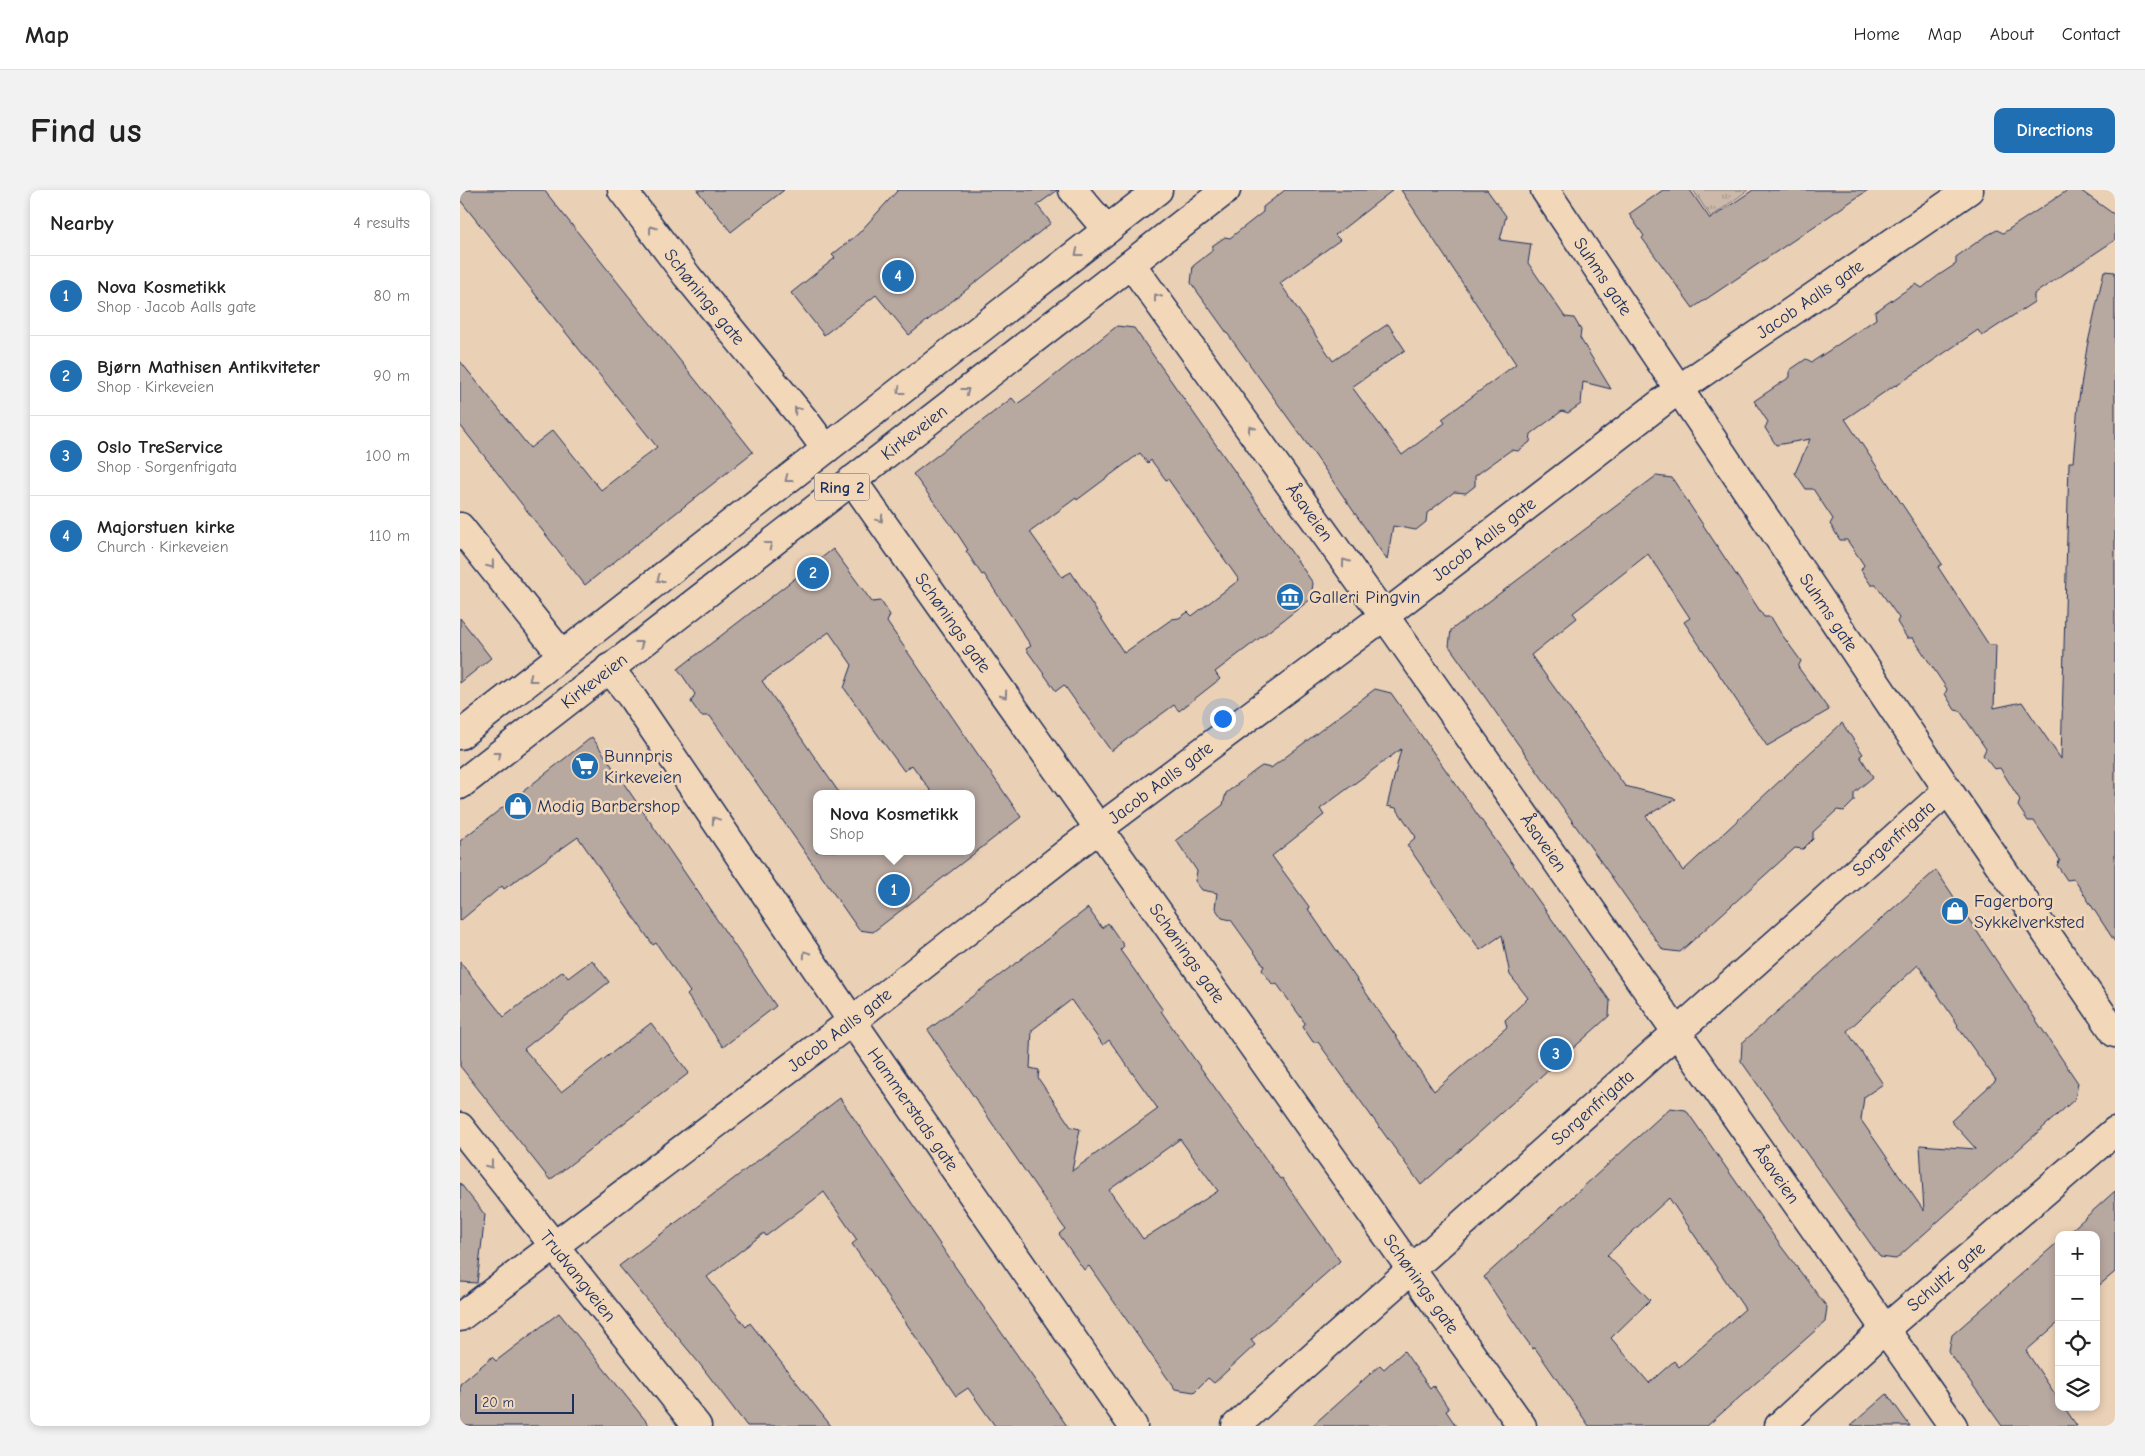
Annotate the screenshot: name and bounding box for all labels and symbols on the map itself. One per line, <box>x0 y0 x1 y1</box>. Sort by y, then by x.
one-way arrow <box>649 226 657 235</box>
street label: Suhms gate <box>1569 234 1636 320</box>
street label: Schønings gate <box>659 245 749 350</box>
one-way arrow <box>1075 247 1084 255</box>
street label: Jacob Aalls gate <box>1753 255 1868 344</box>
pin: 4 <box>882 257 914 295</box>
one-way arrow <box>1154 294 1162 303</box>
one-way arrow <box>896 385 906 394</box>
one-way arrow <box>960 389 969 397</box>
street label: Kirkeveien <box>877 400 952 465</box>
one-way arrow <box>794 407 803 416</box>
one-way arrow <box>1248 426 1257 435</box>
one-way arrow <box>784 473 794 482</box>
road number: Ring 2 <box>814 474 870 500</box>
street label: Åsaveien <box>1281 479 1337 546</box>
street label: Jacob Aalls gate <box>1428 493 1540 586</box>
one-way arrow <box>874 514 883 523</box>
one-way arrow <box>763 541 772 550</box>
pin: 2 <box>797 554 829 592</box>
one-way arrow <box>485 559 493 568</box>
one-way arrow <box>1343 559 1351 568</box>
street label: Schønings gate <box>910 569 995 677</box>
street label: Suhms gate <box>1795 570 1862 656</box>
one-way arrow <box>656 573 666 582</box>
museum icon: Galleri Pingvin <box>1275 582 1305 612</box>
place label: Galleri Pingvin <box>1309 587 1421 608</box>
one-way arrow <box>634 642 643 650</box>
street label: Kirkeveien <box>557 649 632 713</box>
one-way arrow <box>528 673 537 682</box>
one-way arrow <box>998 690 1007 699</box>
your location <box>1210 706 1236 732</box>
street label: Jacob Aalls gate <box>1104 737 1217 829</box>
place label: Bunnpris Kirkeveien <box>604 746 682 788</box>
supermarket icon: Bunnpris Kirkeveien <box>570 751 600 781</box>
one-way arrow <box>493 752 502 761</box>
shop icon: Modig Barbershop <box>503 791 533 821</box>
place label: Modig Barbershop <box>537 796 680 817</box>
street label: Sorgenfrigata <box>1848 796 1940 881</box>
street label: Åsaveien <box>1516 809 1571 876</box>
one-way arrow <box>712 816 721 825</box>
pin: 1 <box>878 871 910 909</box>
place label: Fagerborg Sykkelverksted <box>1974 891 2085 933</box>
shop icon: Fagerborg Sykkelverksted <box>1940 896 1970 926</box>
street label: Schønings gate <box>1144 900 1229 1008</box>
one-way arrow <box>803 950 812 960</box>
street label: Jacob Aalls gate <box>784 984 896 1077</box>
pin: 3 <box>1540 1035 1572 1073</box>
street label: Hammerstads gate <box>863 1044 963 1175</box>
street label: Sorgenfrigata <box>1547 1066 1638 1150</box>
street label: Åsaveien <box>1748 1141 1804 1208</box>
one-way arrow <box>484 1159 493 1169</box>
street label: Trudvangveien <box>535 1226 620 1326</box>
street label: Schønings gate <box>1378 1230 1463 1338</box>
street label: Schultz’ gate <box>1903 1238 1990 1316</box>
scale bar <box>475 1391 574 1414</box>

